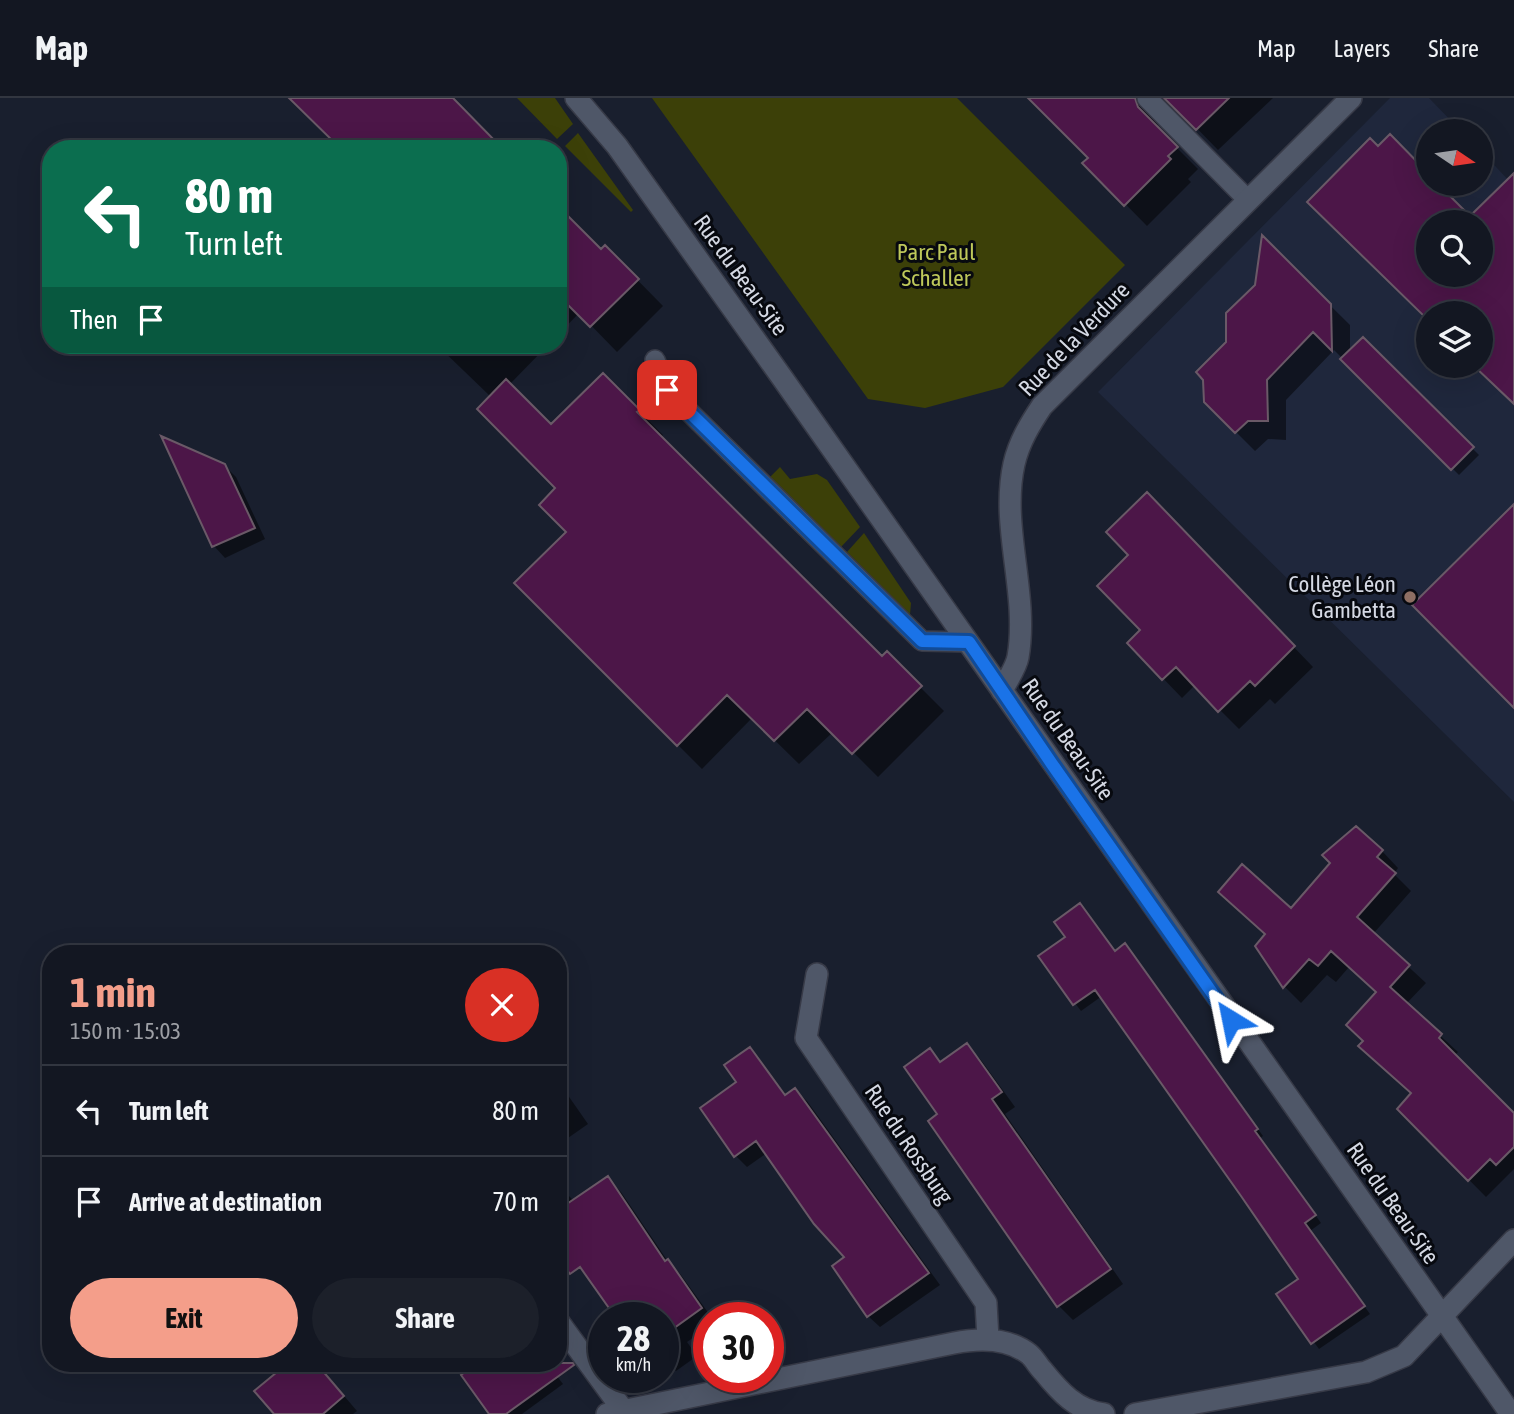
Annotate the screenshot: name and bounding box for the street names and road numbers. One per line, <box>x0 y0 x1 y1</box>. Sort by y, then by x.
street label: Rue du Beau-Site <box>689 210 793 340</box>
street label: Rue de la Verdure <box>1013 277 1135 401</box>
street label: Rue du Beau-Site <box>1017 673 1119 805</box>
street label: Rue du Rossburg <box>860 1080 958 1209</box>
street label: Rue du Beau-Site <box>1342 1137 1444 1269</box>

